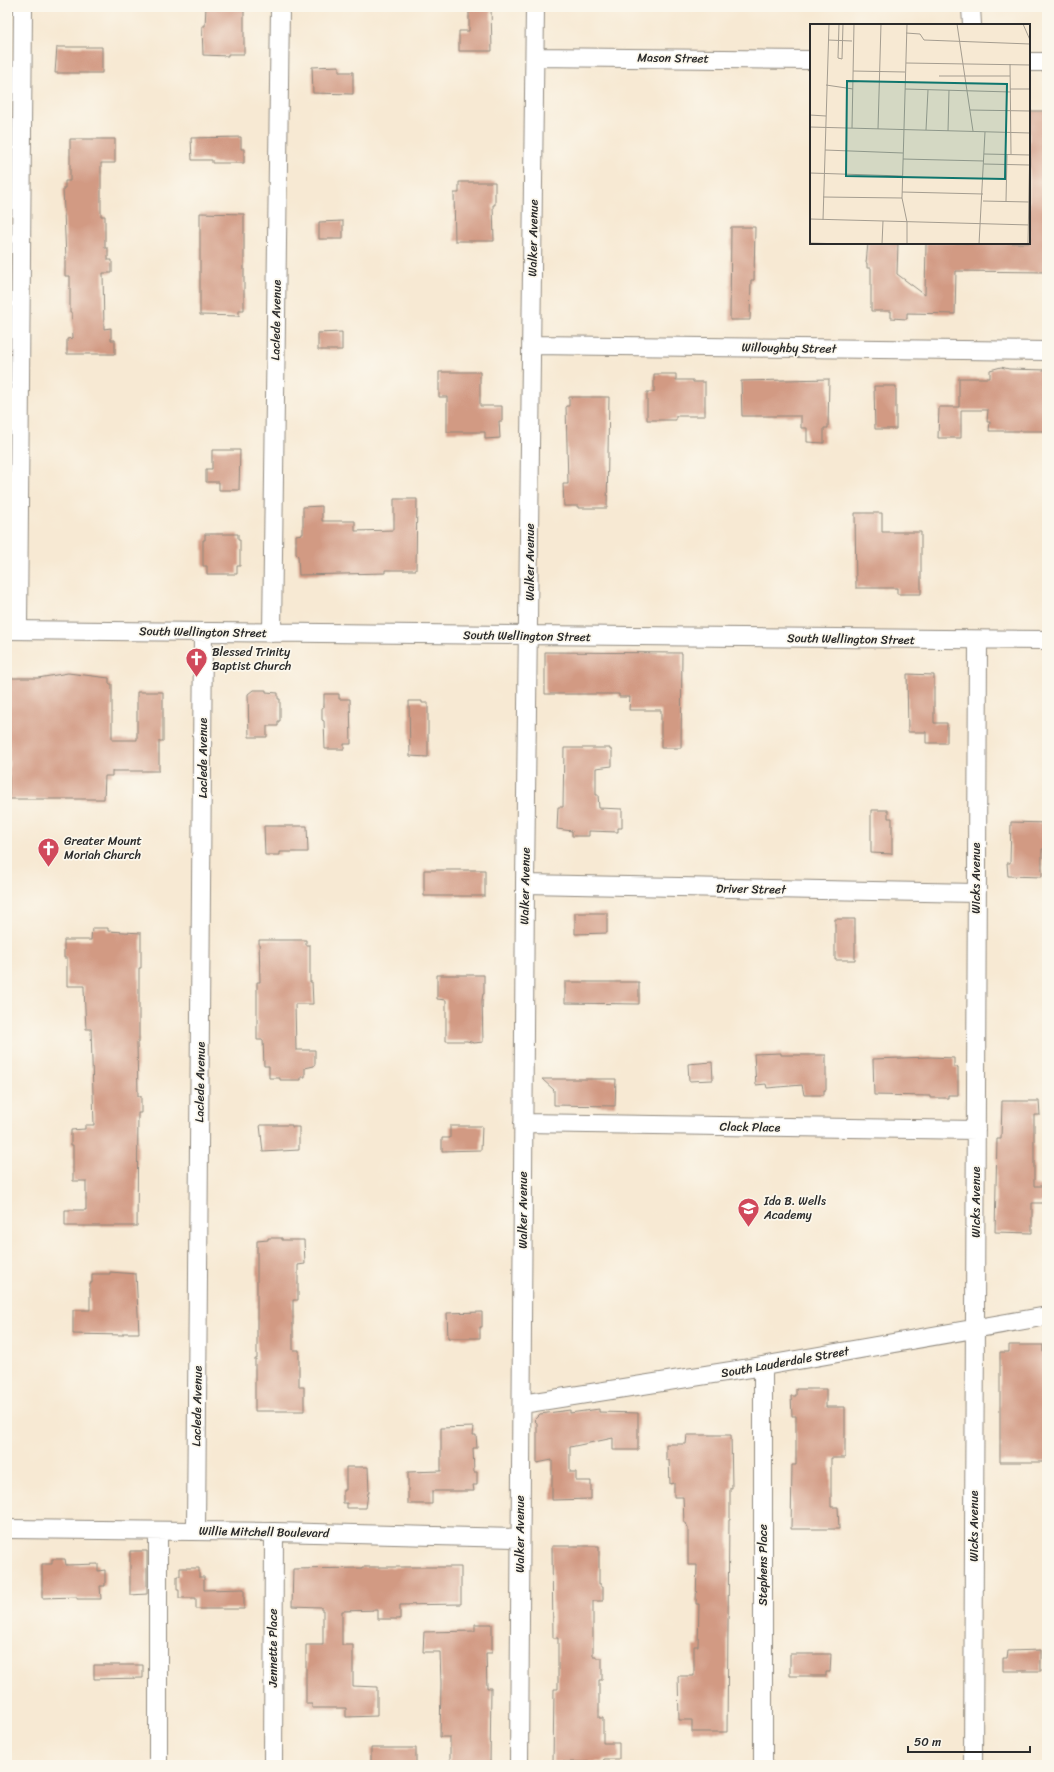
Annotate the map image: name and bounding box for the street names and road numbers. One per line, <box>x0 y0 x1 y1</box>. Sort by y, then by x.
street label: Mason Street <box>637 46 709 70</box>
street label: Walker Avenue <box>521 199 545 277</box>
street label: Laclede Avenue <box>264 279 288 361</box>
street label: Willoughby Street <box>741 336 838 360</box>
street label: Walker Avenue <box>519 523 541 601</box>
street label: South Wellington Street <box>139 620 267 644</box>
street label: South Wellington Street <box>463 624 591 648</box>
street label: South Wellington Street <box>787 627 915 651</box>
street label: Laclede Avenue <box>192 717 214 798</box>
street label: Wicks Avenue <box>965 842 987 914</box>
street label: Walker Avenue <box>513 847 537 925</box>
street label: Driver Street <box>716 877 787 901</box>
street label: Laclede Avenue <box>188 1041 212 1123</box>
street label: Clack Place <box>719 1115 781 1139</box>
street label: Wicks Avenue <box>965 1166 987 1238</box>
street label: Walker Avenue <box>512 1171 534 1249</box>
street label: South Lauderdale Street <box>719 1340 852 1384</box>
street label: Laclede Avenue <box>185 1365 209 1447</box>
street label: Wicks Avenue <box>963 1490 985 1562</box>
street label: Walker Avenue <box>509 1495 531 1573</box>
street label: Willie Mitchell Boulevard <box>199 1520 330 1544</box>
street label: Stephens Place <box>752 1524 774 1606</box>
street label: Jennette Place <box>262 1609 284 1688</box>

